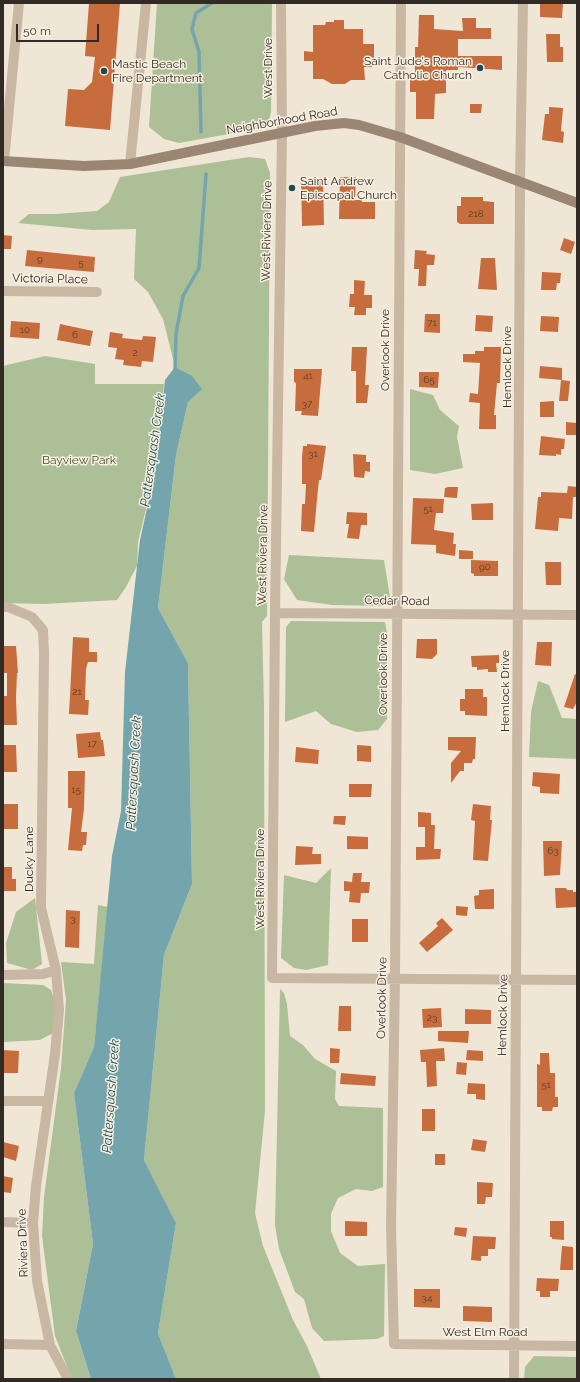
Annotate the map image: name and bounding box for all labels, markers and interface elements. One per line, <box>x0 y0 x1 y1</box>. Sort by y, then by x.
scale bar <box>18 16 101 42</box>
text: 50 m <box>23 24 51 38</box>
street label: West Drive <box>261 38 275 98</box>
place label: Saint Jude's Roman Catholic Church <box>364 54 472 82</box>
place label: Mastic Beach Fire Department <box>112 57 203 85</box>
marker: Saint Jude's Roman Catholic Church <box>475 63 485 73</box>
marker: Mastic Beach Fire Department <box>99 66 109 76</box>
street label: Neighborhood Road <box>225 104 339 138</box>
place label: Saint Andrew Episcopal Church <box>300 174 397 202</box>
street label: West Riviera Drive <box>259 181 275 281</box>
marker: Saint Andrew Episcopal Church <box>287 183 297 193</box>
house number: 218 <box>468 208 484 220</box>
house number: 9 <box>37 253 43 265</box>
house number: 5 <box>78 257 84 269</box>
street label: Victoria Place <box>12 271 88 287</box>
street label: Overlook Drive <box>378 309 392 391</box>
house number: 71 <box>427 317 437 329</box>
house number: 10 <box>20 324 30 336</box>
street label: Hemlock Drive <box>500 326 514 408</box>
house number: 6 <box>72 329 78 341</box>
house number: 2 <box>132 347 138 359</box>
house number: 41 <box>303 370 313 382</box>
house number: 65 <box>423 374 435 386</box>
water label: Pattersquash Creek <box>137 392 169 508</box>
house number: 37 <box>302 398 312 410</box>
house number: 31 <box>308 448 318 460</box>
park label: Bayview Park <box>42 453 116 467</box>
house number: 51 <box>423 503 433 515</box>
street label: West Riviera Drive <box>255 505 271 605</box>
house number: 90 <box>479 561 491 573</box>
street label: Cedar Road <box>364 593 430 609</box>
street label: Overlook Drive <box>376 633 390 715</box>
street label: Hemlock Drive <box>498 650 512 732</box>
house number: 21 <box>72 686 82 698</box>
water label: Pattersquash Creek <box>123 716 145 830</box>
house number: 17 <box>87 738 97 750</box>
house number: 15 <box>71 784 81 796</box>
street label: Ducky Lane <box>22 826 36 892</box>
street label: West Riviera Drive <box>253 829 267 929</box>
house number: 63 <box>547 845 559 857</box>
house number: 3 <box>70 913 76 925</box>
street label: Overlook Drive <box>374 957 390 1039</box>
street label: Hemlock Drive <box>495 974 511 1056</box>
house number: 23 <box>427 1012 437 1024</box>
water label: Pattersquash Creek <box>99 1038 123 1154</box>
house number: 51 <box>541 1079 551 1091</box>
street label: Riviera Drive <box>15 1208 31 1278</box>
house number: 34 <box>422 1292 432 1304</box>
street label: West Elm Road <box>442 1325 528 1339</box>

